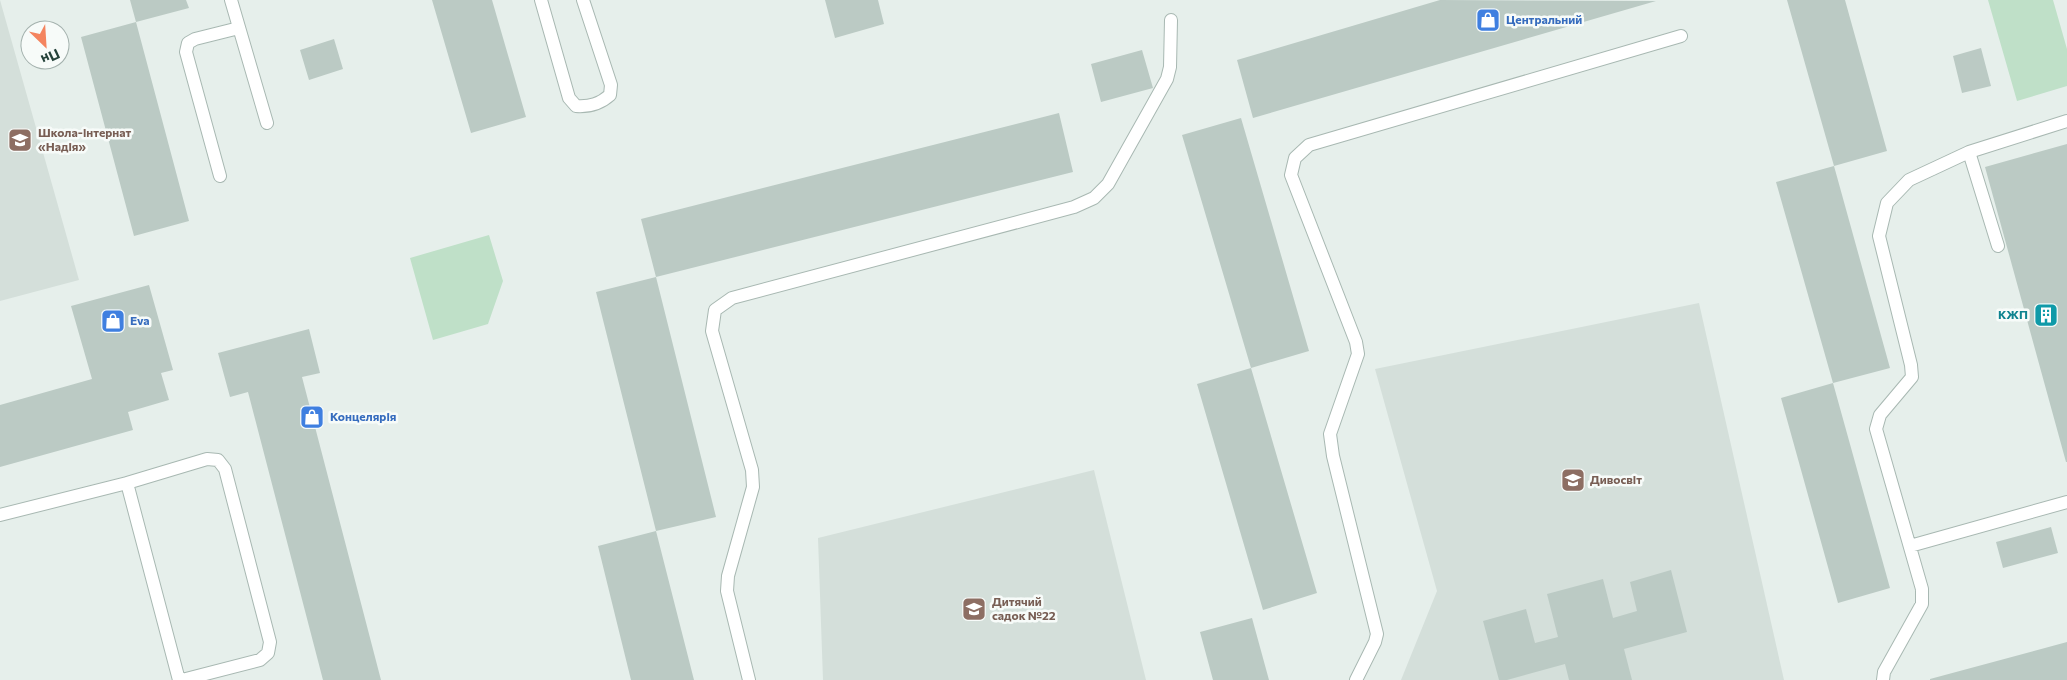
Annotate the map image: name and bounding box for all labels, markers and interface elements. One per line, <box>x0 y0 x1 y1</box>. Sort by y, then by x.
shop icon: Центральний <box>1475 7 1501 33</box>
place label: Центральний <box>1506 12 1582 26</box>
north arrow <box>20 20 70 70</box>
text: Пн <box>39 46 63 69</box>
place label: Школа-інтернат «Надія» <box>38 125 131 153</box>
school or university icon: Школа-інтернат «Надія» <box>7 127 33 153</box>
building icon: КЖП <box>2033 302 2059 328</box>
place label: КЖП <box>1998 307 2028 321</box>
shop icon: Eva <box>100 308 126 334</box>
place label: Eva <box>130 313 150 327</box>
shop icon: Концелярія <box>299 404 325 430</box>
place label: Концелярія <box>330 409 396 423</box>
school or university icon: Дивосвіт <box>1560 467 1586 493</box>
place label: Дивосвіт <box>1590 472 1642 486</box>
place label: Дитячий садок №22 <box>992 594 1056 622</box>
school or university icon: Дитячий садок №22 <box>961 596 987 622</box>

